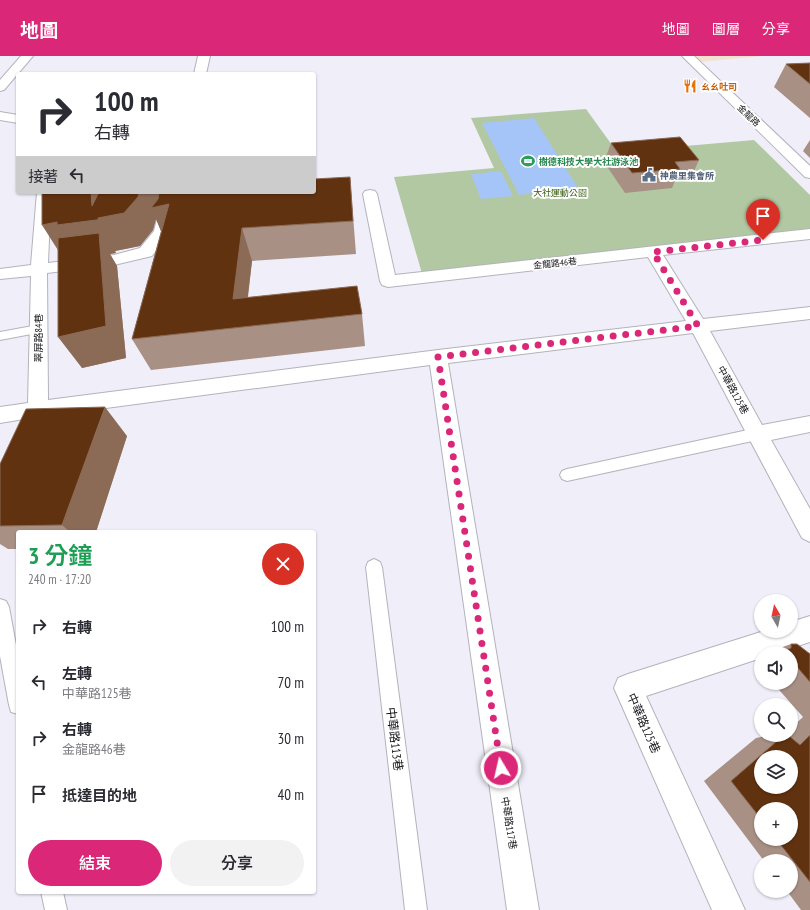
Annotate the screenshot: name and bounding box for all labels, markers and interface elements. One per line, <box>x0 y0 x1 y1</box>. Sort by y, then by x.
text: 地圖 <box>20 18 58 42</box>
text: 地圖 <box>662 20 690 38</box>
text: 圖層 <box>712 20 740 38</box>
text: 分享 <box>762 20 790 38</box>
restaurant icon: ㄠㄠ吐司 <box>682 78 698 94</box>
place label: ㄠㄠ吐司 <box>701 81 737 92</box>
text: 100 m <box>94 82 158 119</box>
icon: right <box>28 88 80 140</box>
street label: 金龍路 <box>735 102 763 128</box>
text: 右轉 <box>94 121 130 144</box>
sports icon: 樹德科技大學大社游泳池 <box>520 153 536 169</box>
place label: 樹德科技大學大社游泳池 <box>539 156 639 167</box>
icon: left <box>66 164 88 186</box>
text: 接著 <box>28 167 58 186</box>
public building icon: 神農里集會所 <box>641 167 657 183</box>
place label: 神農里集會所 <box>660 170 714 181</box>
park label: 大社運動公園 <box>533 187 587 198</box>
pin <box>746 199 780 240</box>
icon: arrive <box>752 205 774 227</box>
street label: 金龍路46巷 <box>532 255 578 271</box>
street label: 翠屏路84巷 <box>32 314 45 363</box>
street label: 中華路125巷 <box>714 363 752 417</box>
text: 3 分鐘 <box>28 540 92 571</box>
button: close <box>262 543 304 585</box>
text: 240 m · 17:20 <box>28 571 91 588</box>
north arrow <box>754 594 798 638</box>
map controls <box>754 594 798 898</box>
icon: right <box>28 615 50 637</box>
text: 100 m <box>271 617 304 636</box>
text: 右轉 <box>62 618 92 637</box>
button: sound <box>754 646 798 690</box>
text: 左轉 <box>62 664 92 683</box>
icon: left <box>28 671 50 693</box>
text: 70 m <box>278 673 304 692</box>
text: 中華路125巷 <box>62 685 132 702</box>
street label: 中華路125巷 <box>624 691 664 755</box>
button: search <box>754 698 798 742</box>
street label: 中華路113巷 <box>384 706 406 772</box>
text: 右轉 <box>62 720 92 739</box>
icon: right <box>28 727 50 749</box>
text: 30 m <box>278 729 304 748</box>
text: 金龍路46巷 <box>62 741 126 758</box>
position arrow <box>480 747 522 789</box>
button: layers <box>754 750 798 794</box>
icon: arrive <box>28 783 50 805</box>
text: 40 m <box>278 785 304 804</box>
text: 抵達目的地 <box>62 786 137 805</box>
street label: 中華路117巷 <box>498 796 520 850</box>
button: + <box>754 802 798 846</box>
button: 結束 <box>28 840 162 886</box>
button: 分享 <box>170 840 304 886</box>
button: − <box>754 854 798 898</box>

